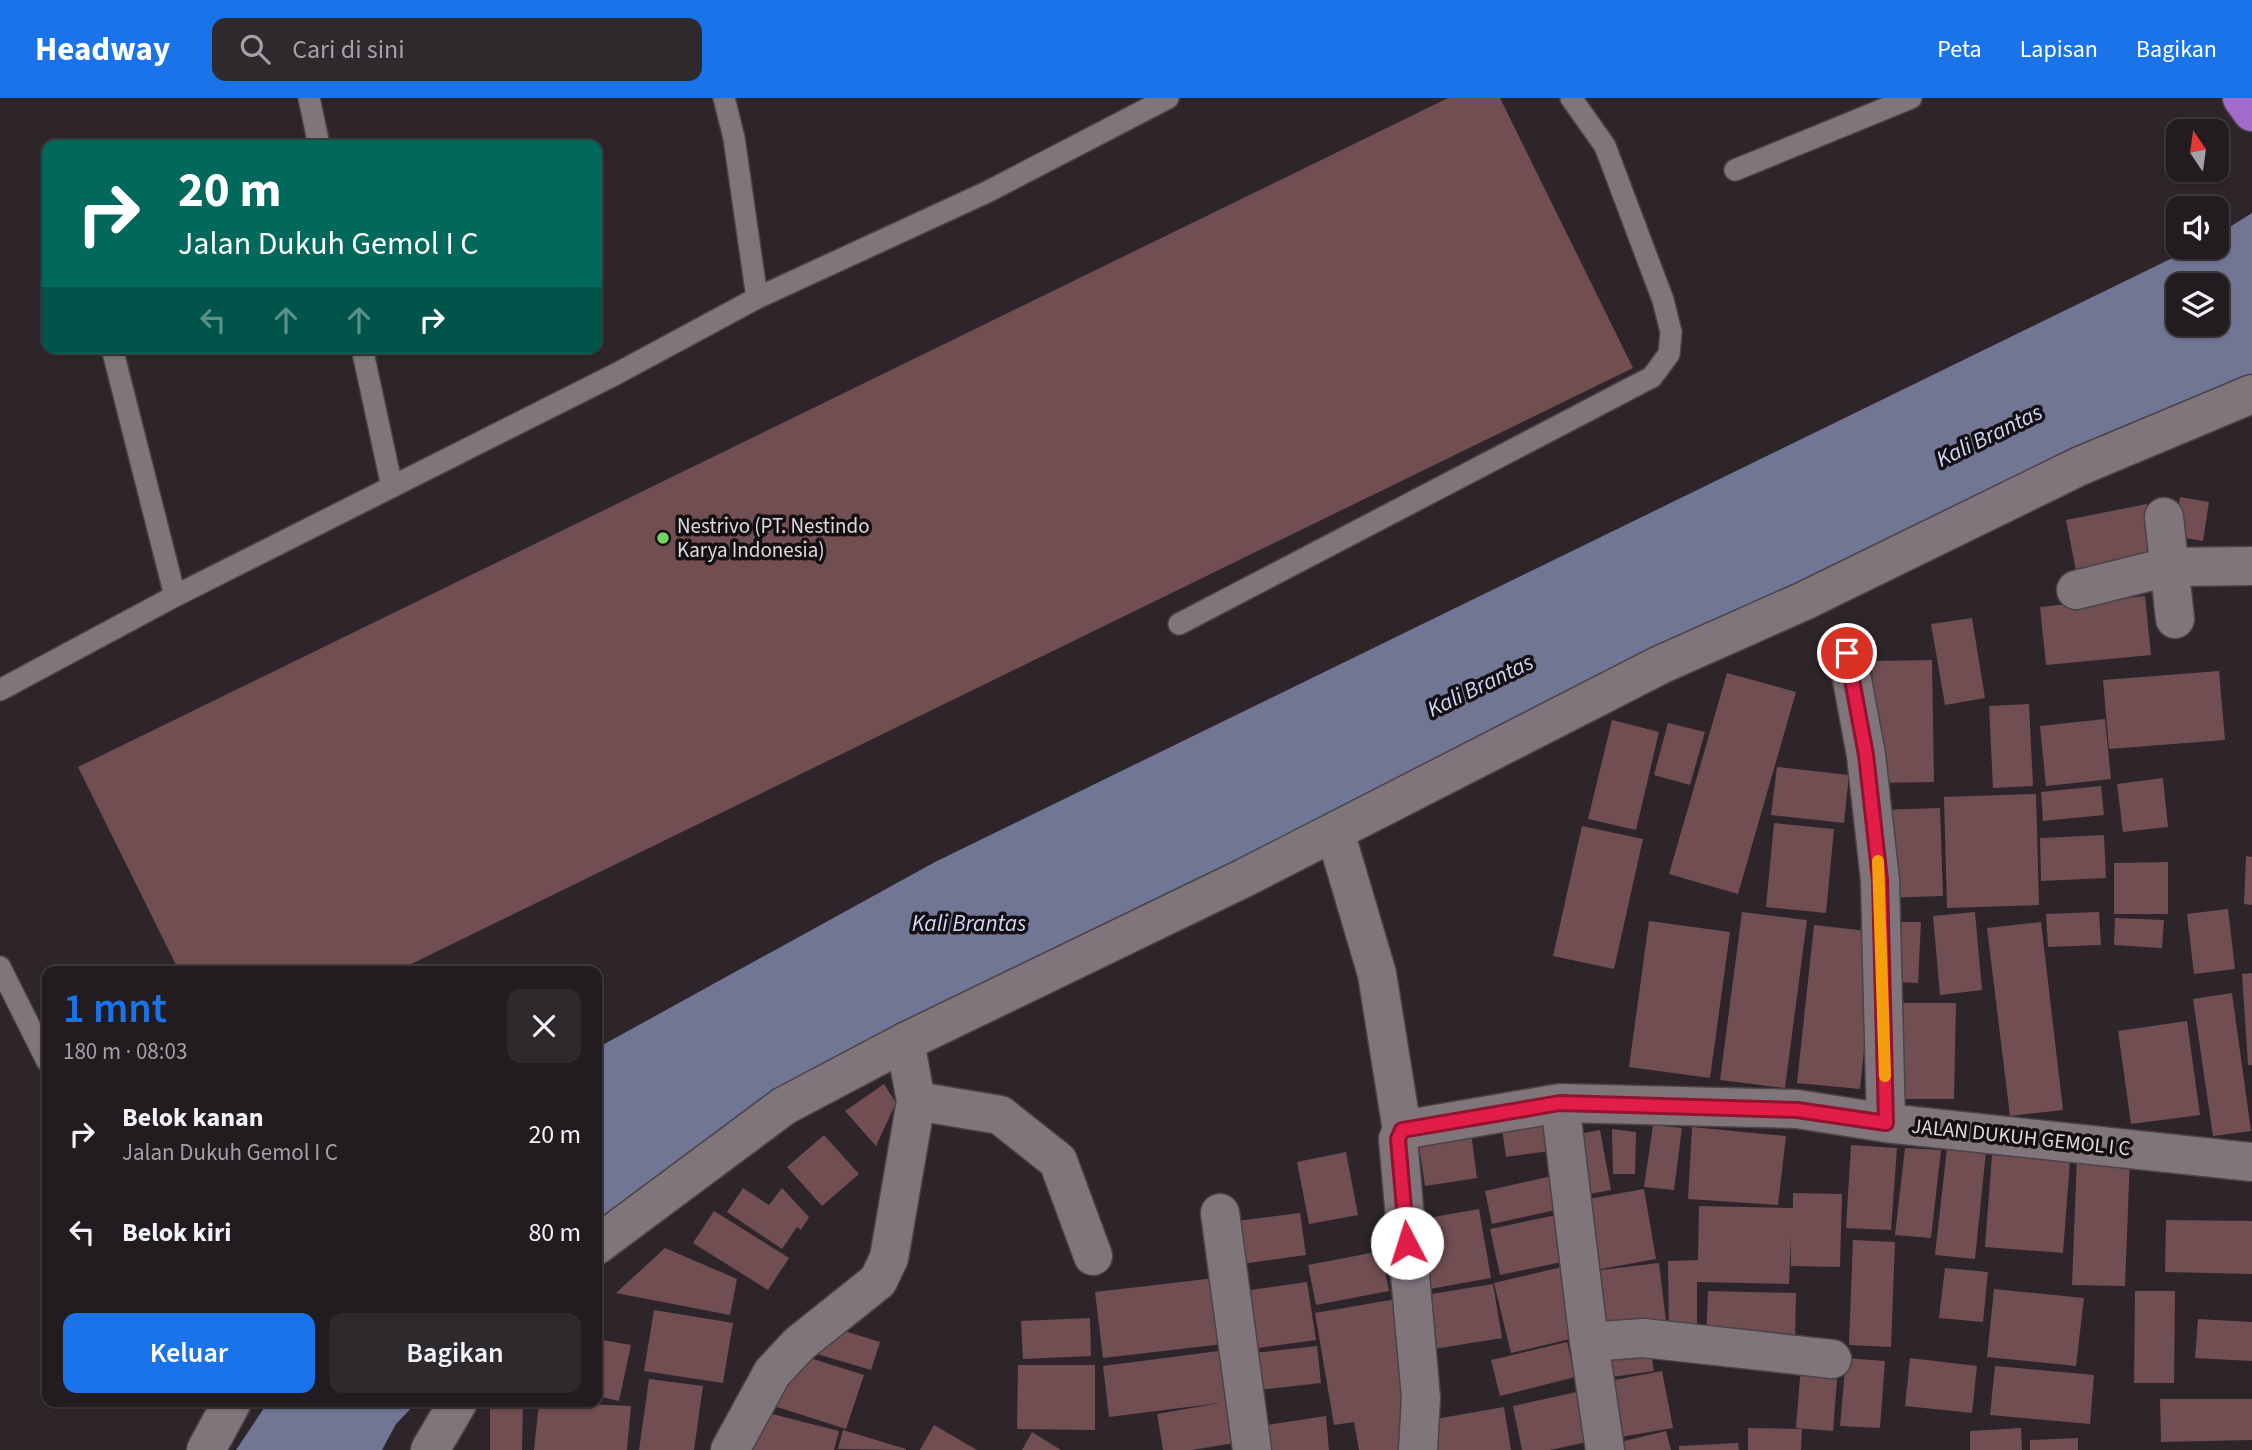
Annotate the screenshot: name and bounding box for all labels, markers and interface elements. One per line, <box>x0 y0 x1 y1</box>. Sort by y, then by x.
search box <box>212 18 702 81</box>
text: Headway <box>35 26 170 73</box>
icon: search <box>236 30 274 68</box>
text: Cari di sini <box>292 31 405 68</box>
text: Peta <box>1937 32 1982 67</box>
text: Lapisan <box>2020 32 2098 67</box>
text: Bagikan <box>2136 32 2217 67</box>
north arrow <box>2166 119 2230 182</box>
map controls <box>2166 119 2229 336</box>
text: 20 m <box>178 156 282 226</box>
icon: right <box>63 168 154 259</box>
button: sound <box>2166 196 2229 259</box>
text: Jalan Dukuh Gemol I C <box>178 221 479 267</box>
button: layers <box>2166 273 2229 336</box>
icon: left <box>194 301 232 339</box>
icon: ahead <box>267 301 305 339</box>
icon: ahead <box>340 301 378 339</box>
icon: right <box>413 301 451 339</box>
water label: Kali Brantas <box>1930 396 2048 475</box>
place label: Nestrivo (PT. Nestindo Karya Indonesia) <box>677 511 870 565</box>
marker: Nestrivo (PT. Nestindo Karya Indonesia) <box>655 530 671 546</box>
pin <box>1817 623 1877 683</box>
icon: arrive <box>1828 634 1866 672</box>
water label: Kali Brantas <box>1421 646 1539 725</box>
water label: Kali Brantas <box>912 907 1026 940</box>
text: 1 mnt <box>63 979 167 1039</box>
button: close <box>507 989 581 1063</box>
text: 180 m · 08:03 <box>63 1035 187 1068</box>
text: Belok kanan <box>122 1099 264 1136</box>
street label: JALAN DUKUH GEMOL I C <box>1910 1111 2132 1163</box>
icon: right <box>63 1115 101 1153</box>
text: 20 m <box>528 1116 581 1153</box>
text: Jalan Dukuh Gemol I C <box>122 1136 338 1169</box>
position arrow <box>1370 1206 1444 1280</box>
icon: left <box>63 1213 101 1251</box>
text: Belok kiri <box>122 1214 231 1251</box>
text: 80 m <box>528 1214 581 1251</box>
button: Keluar <box>63 1313 315 1393</box>
button: Bagikan <box>329 1313 581 1393</box>

